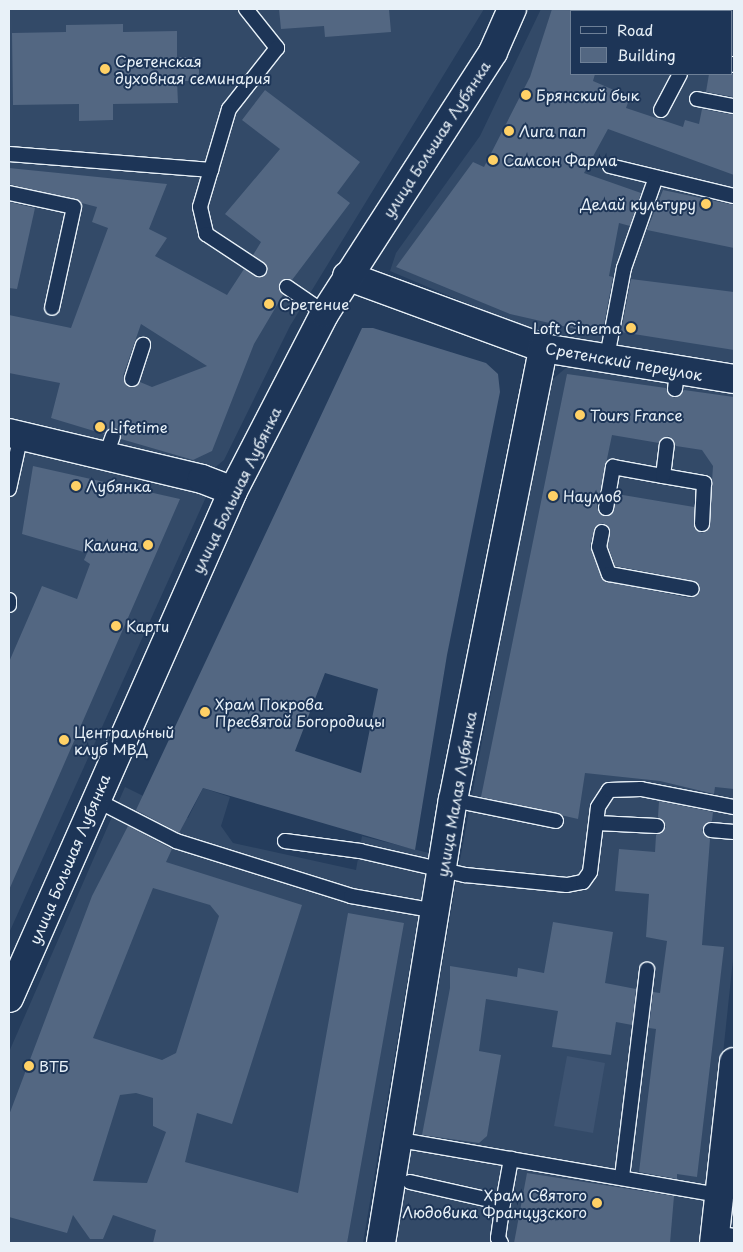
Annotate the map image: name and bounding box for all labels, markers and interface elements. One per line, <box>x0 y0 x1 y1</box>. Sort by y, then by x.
legend <box>570 10 733 75</box>
text: Road <box>617 18 653 41</box>
text: Building <box>617 43 676 66</box>
place label: Сретенская духовная семинария <box>115 51 270 86</box>
street label: улица Большая Лубянка <box>378 57 494 221</box>
marker: Сретенская духовная семинария <box>99 63 111 75</box>
place label: Брянский бык <box>536 86 640 104</box>
marker: Брянский бык <box>520 89 532 101</box>
place label: Лига пап <box>519 122 587 140</box>
marker: Лига пап <box>503 125 515 137</box>
place label: Самсон Фарма <box>503 151 618 169</box>
marker: Самсон Фарма <box>487 154 499 166</box>
place label: Делай культуру <box>580 195 696 213</box>
marker: Делай культуру <box>700 198 712 210</box>
place label: Сретение <box>279 295 349 313</box>
marker: Сретение <box>263 298 275 310</box>
place label: Loft Cinema <box>533 319 621 337</box>
marker: Loft Cinema <box>625 322 637 334</box>
street label: Сретенский переулок <box>544 338 704 384</box>
street label: улица Большая Лубянка <box>188 403 284 577</box>
place label: Tours France <box>590 406 683 424</box>
marker: Tours France <box>574 409 586 421</box>
place label: Lifetime <box>110 418 168 436</box>
marker: Lifetime <box>94 421 106 433</box>
place label: Лубянка <box>86 477 151 495</box>
marker: Лубянка <box>70 480 82 492</box>
place label: Наумов <box>563 487 621 505</box>
marker: Наумов <box>547 490 559 502</box>
place label: Калина <box>84 536 138 554</box>
marker: Калина <box>142 539 154 551</box>
place label: Карти <box>126 617 169 635</box>
marker: Карти <box>110 620 122 632</box>
place label: Храм Покрова Пресвятой Богородицы <box>215 694 385 729</box>
marker: Храм Покрова Пресвятой Богородицы <box>199 706 211 718</box>
street label: улица Малая Лубянка <box>433 709 479 879</box>
place label: Центральный клуб МВД <box>74 722 174 757</box>
marker: Центральный клуб МВД <box>58 734 70 746</box>
street label: улица Большая Лубянка <box>25 771 113 947</box>
place label: ВТБ <box>39 1057 68 1075</box>
marker: ВТБ <box>23 1060 35 1072</box>
place label: Храм Святого Людовика Французского <box>401 1185 587 1220</box>
marker: Храм Святого Людовика Французского <box>591 1197 603 1209</box>

